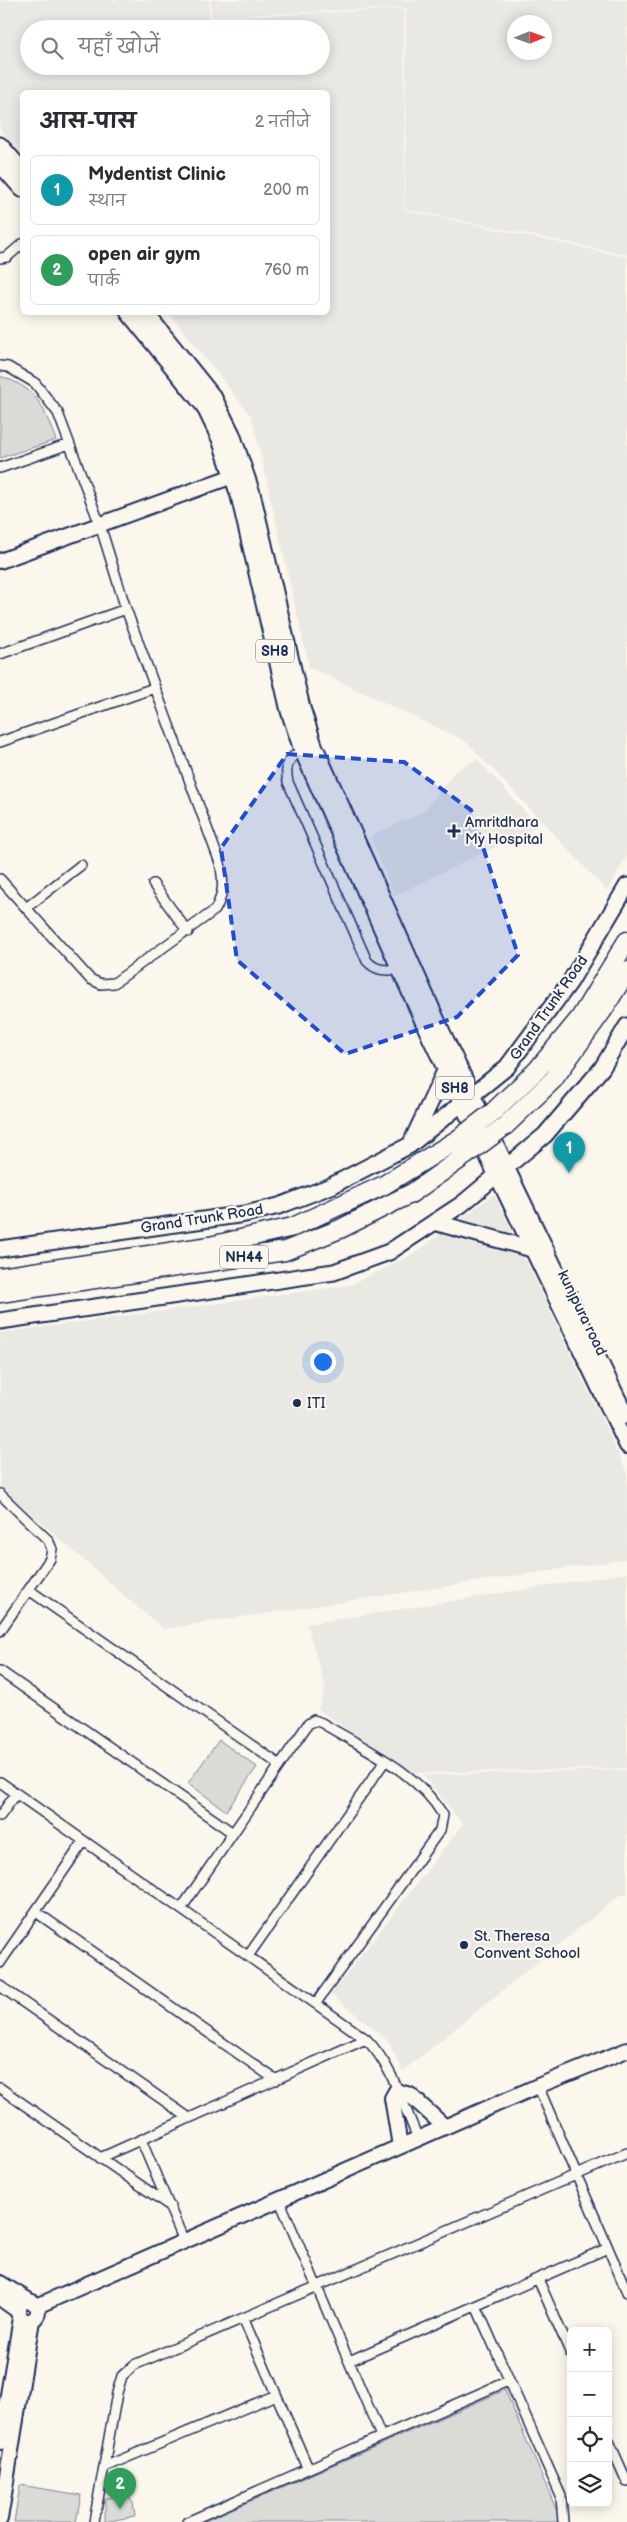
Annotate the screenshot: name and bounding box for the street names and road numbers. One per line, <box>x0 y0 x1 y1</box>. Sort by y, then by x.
road number: SH8 <box>256 640 294 662</box>
street label: Grand Trunk Road <box>506 952 592 1064</box>
road number: SH8 <box>436 1076 474 1100</box>
street label: Grand Trunk Road <box>139 1200 265 1238</box>
road number: NH44 <box>220 1246 268 1268</box>
street label: kunjpura road <box>553 1267 611 1359</box>

